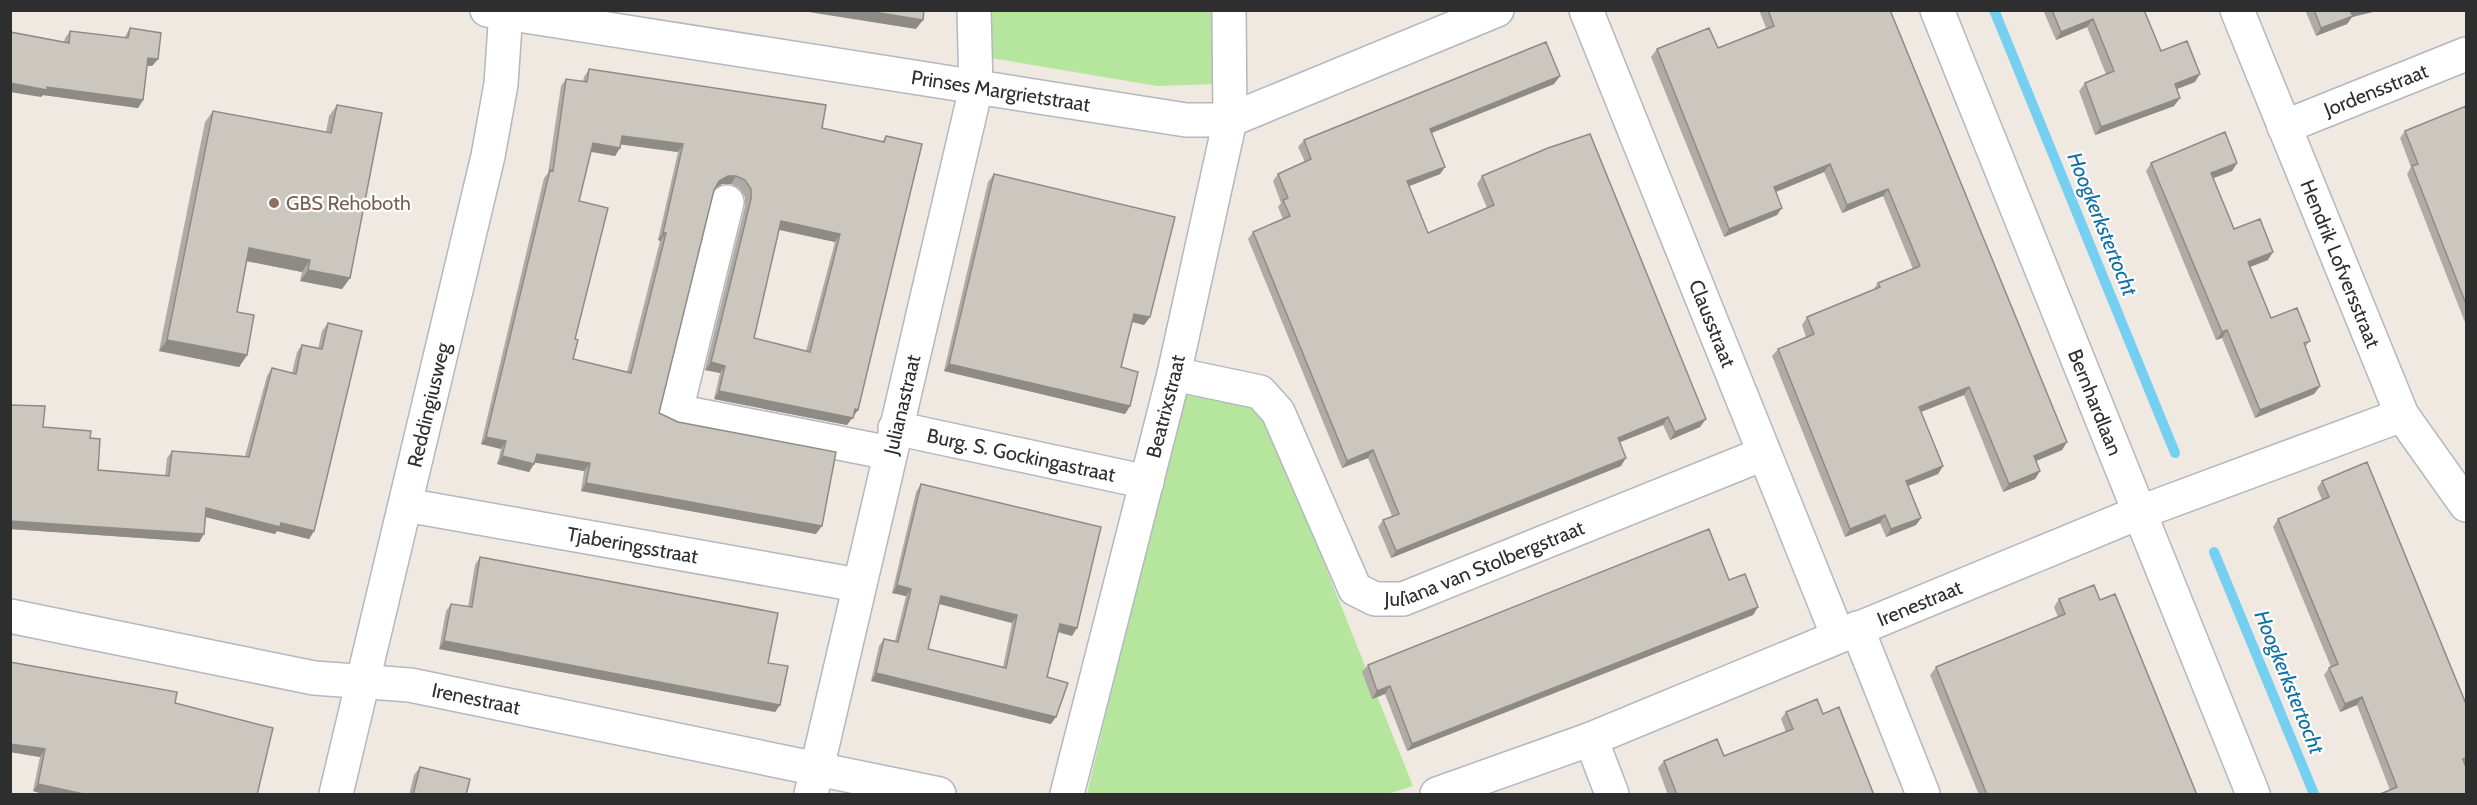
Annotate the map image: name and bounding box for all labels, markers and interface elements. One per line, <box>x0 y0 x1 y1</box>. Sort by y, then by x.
street label: Jordensstraat <box>2320 58 2431 122</box>
street label: Prinses Margrietstraat <box>909 65 1092 117</box>
water label: Hoogkerkstertocht <box>2062 148 2143 300</box>
street label: Hendrik Lofversstraat <box>2295 176 2385 352</box>
place label: GBS Rehoboth <box>286 191 411 215</box>
marker: GBS Rehoboth <box>267 196 281 210</box>
street label: Clausstraat <box>1684 276 1741 371</box>
street label: Reddingiusweg <box>402 339 455 470</box>
street label: Bernhardlaan <box>2063 346 2127 459</box>
street label: Julianastraat <box>879 352 925 458</box>
street label: Beatrixstraat <box>1141 352 1190 460</box>
street label: Burg. S. Gockingastraat <box>925 423 1118 487</box>
street label: Juliana van Stolbergstraat <box>1384 515 1588 611</box>
street label: Tjaberingsstraat <box>565 522 700 569</box>
street label: Irenestraat <box>1874 575 1966 631</box>
water label: Hoogkerkstertocht <box>2249 606 2330 758</box>
street label: Irenestraat <box>430 678 523 719</box>

